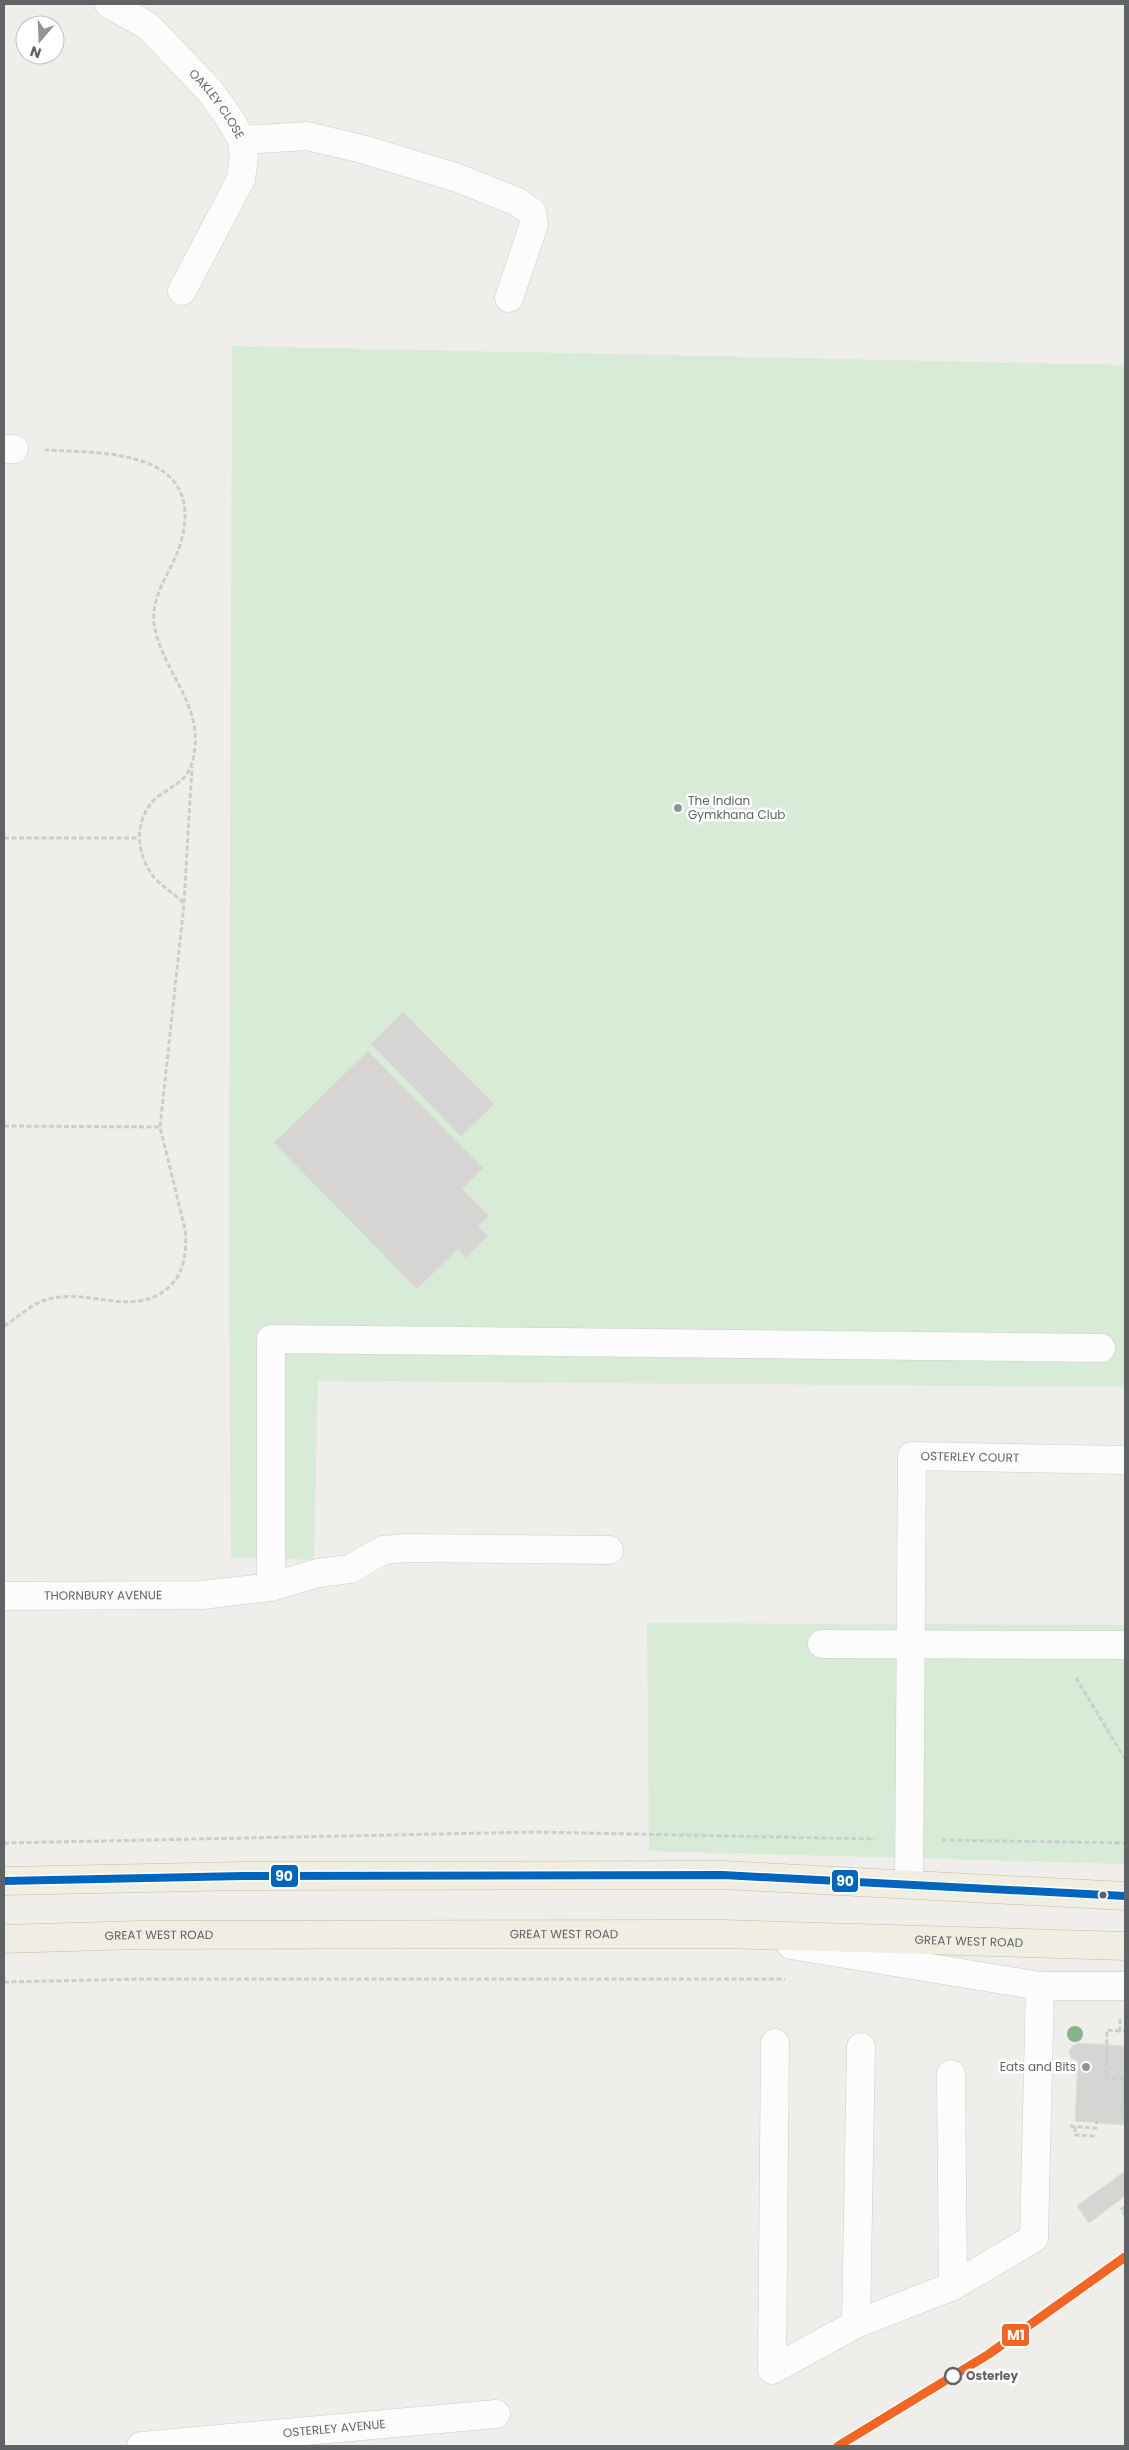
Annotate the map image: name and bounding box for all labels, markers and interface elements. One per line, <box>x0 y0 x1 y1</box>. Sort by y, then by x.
north arrow <box>15 15 65 65</box>
text: N <box>28 41 44 63</box>
street label: OAKLEY CLOSE <box>185 65 249 142</box>
place label: The Indian Gymkhana Club <box>688 792 785 823</box>
marker: The Indian Gymkhana Club <box>672 802 684 814</box>
street label: OSTERLEY COURT <box>921 1447 1020 1466</box>
street label: THORNBURY AVENUE <box>44 1586 162 1604</box>
line badge: 90 <box>270 1864 299 1888</box>
text: 90 <box>275 1866 293 1886</box>
line badge: 90 <box>831 1869 859 1893</box>
text: 90 <box>836 1871 854 1891</box>
unlabelled marker <box>1098 1890 1108 1900</box>
street label: GREAT WEST ROAD <box>510 1925 618 1942</box>
street label: GREAT WEST ROAD <box>104 1926 213 1944</box>
street label: GREAT WEST ROAD <box>914 1931 1023 1951</box>
place label: Eats and Bits <box>1000 2058 1076 2075</box>
marker: Eats and Bits <box>1080 2061 1092 2073</box>
line badge: M1 <box>1001 2323 1030 2347</box>
text: M1 <box>1007 2325 1025 2345</box>
marker: Osterley <box>944 2367 962 2385</box>
place label: Osterley <box>966 2367 1018 2384</box>
street label: OSTERLEY AVENUE <box>282 2415 386 2441</box>

